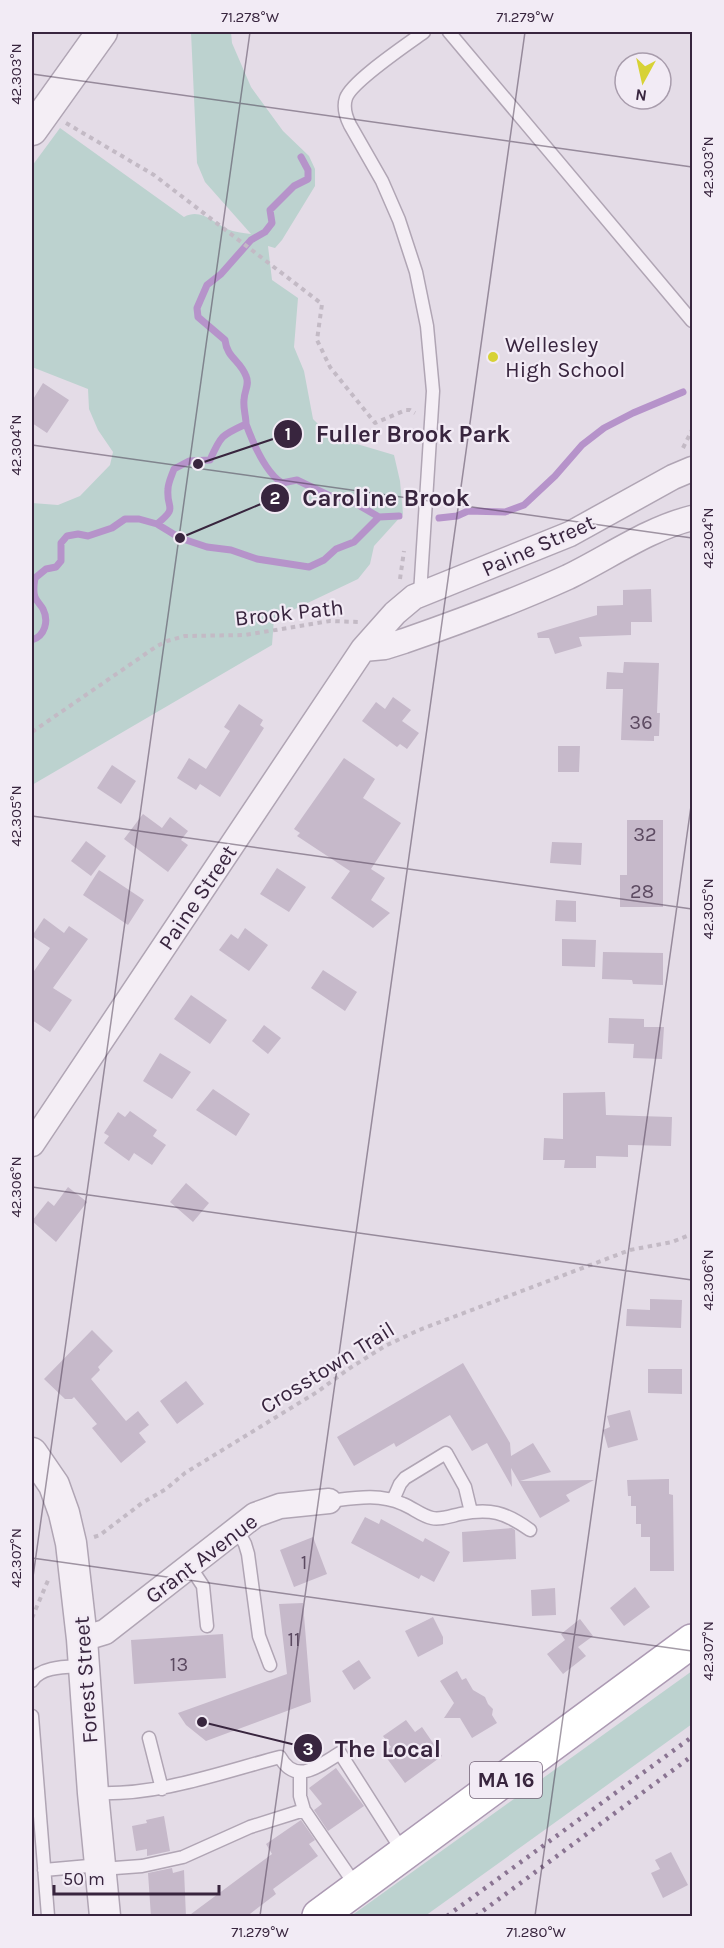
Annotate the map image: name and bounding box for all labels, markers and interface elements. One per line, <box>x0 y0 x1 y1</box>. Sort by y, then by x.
text: 71.278°W <box>221 8 280 26</box>
text: 71.279°W <box>496 8 554 26</box>
text: 42.303°N <box>7 43 25 105</box>
north arrow <box>613 51 673 111</box>
text: N <box>634 85 648 106</box>
text: 42.303°N <box>699 136 717 198</box>
place label: Wellesley High School <box>505 332 625 383</box>
marker: Wellesley High School <box>486 350 500 364</box>
callout: Fuller Brook Park <box>273 413 522 455</box>
text: 42.304°N <box>7 414 25 476</box>
text: Fuller Brook Park <box>316 420 510 448</box>
text: 1 <box>285 423 291 445</box>
callout: Caroline Brook <box>260 477 482 519</box>
text: Caroline Brook <box>302 484 470 512</box>
text: 2 <box>270 487 280 509</box>
text: 42.304°N <box>699 507 717 569</box>
street label: Paine Street <box>478 509 599 582</box>
street label: Brook Path <box>233 594 345 632</box>
house number: 36 <box>629 711 653 734</box>
text: 42.305°N <box>7 785 25 847</box>
house number: 32 <box>633 823 657 846</box>
street label: Paine Street <box>153 840 242 955</box>
text: 42.305°N <box>699 878 717 940</box>
house number: 28 <box>630 880 654 903</box>
text: 42.306°N <box>7 1156 25 1218</box>
text: 42.306°N <box>699 1249 717 1311</box>
street label: Crosstown Trail <box>256 1316 400 1420</box>
street label: Grant Avenue <box>141 1508 263 1609</box>
text: 42.307°N <box>7 1528 25 1588</box>
house number: 1 <box>301 1551 307 1574</box>
street label: Forest Street <box>69 1615 103 1745</box>
text: 42.307°N <box>699 1621 717 1681</box>
house number: 11 <box>287 1628 301 1651</box>
house number: 13 <box>170 1653 188 1676</box>
callout: The Local <box>293 1727 453 1769</box>
text: The Local <box>335 1735 441 1763</box>
text: 3 <box>302 1738 314 1760</box>
road number: MA 16 <box>470 1762 542 1798</box>
scale bar <box>54 1858 219 1896</box>
text: 50 m <box>63 1868 105 1890</box>
text: 71.279°W <box>231 1923 289 1941</box>
text: 71.280°W <box>506 1923 567 1941</box>

